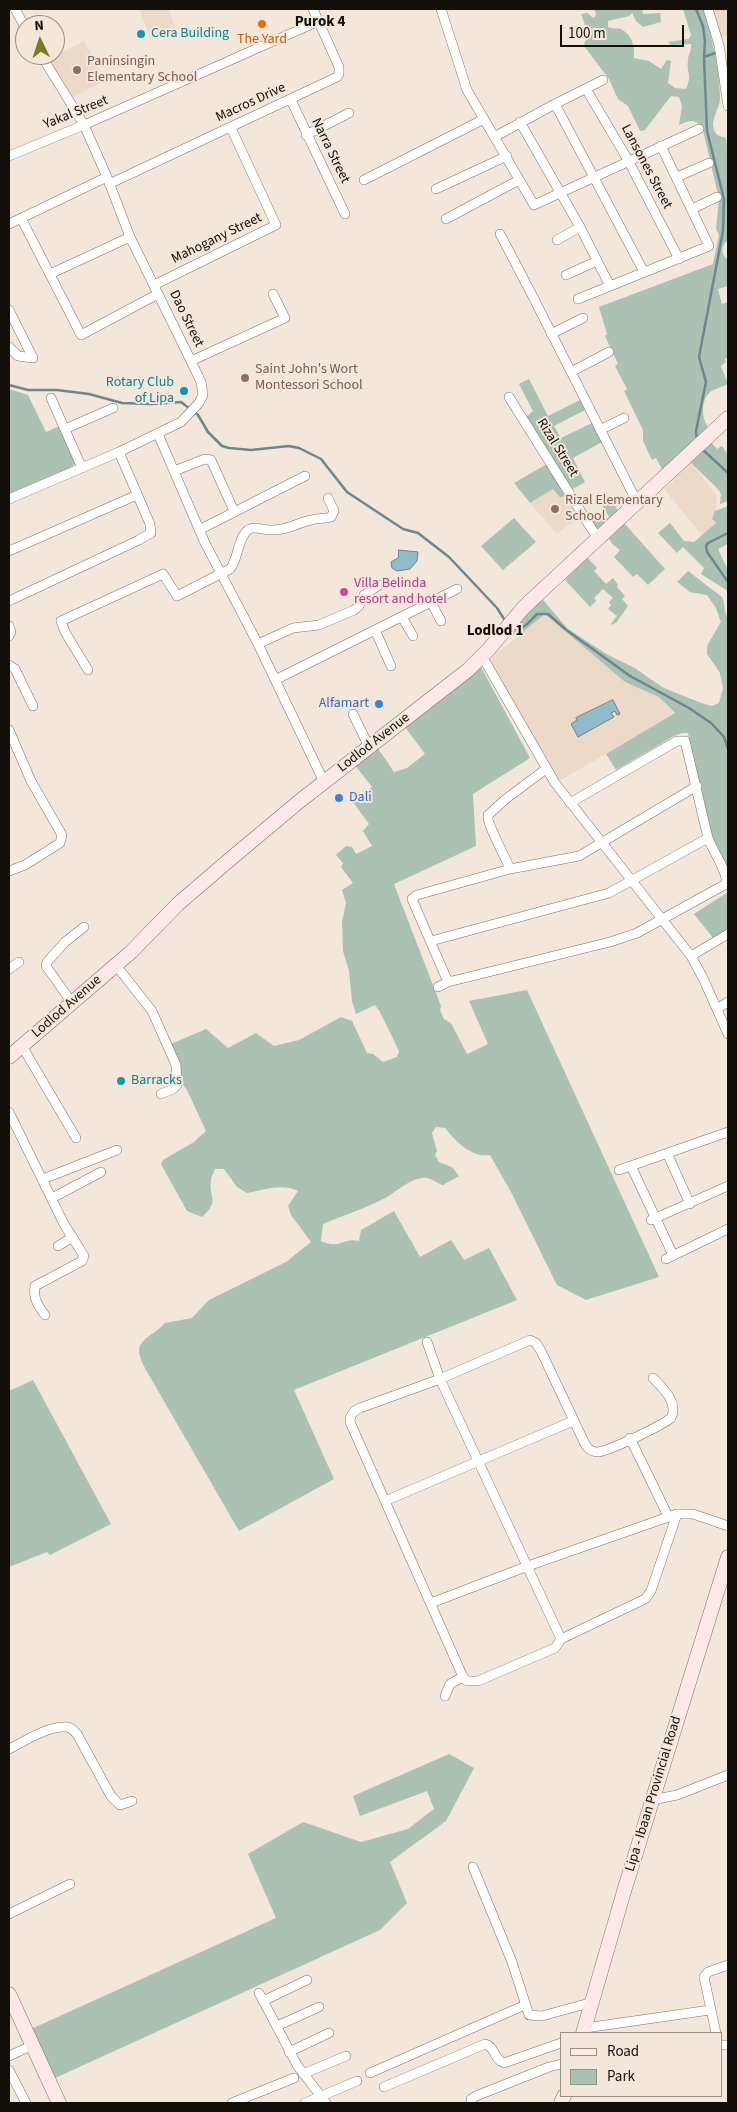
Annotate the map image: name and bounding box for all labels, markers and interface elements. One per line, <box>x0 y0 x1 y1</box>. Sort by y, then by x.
district label: Purok 4 <box>295 14 345 32</box>
north arrow <box>15 15 65 65</box>
scale bar <box>562 15 686 47</box>
text: N <box>34 16 44 36</box>
marker: The Yard <box>256 18 268 30</box>
text: 100 m <box>568 23 606 44</box>
place label: Cera Building <box>151 26 229 42</box>
marker: Cera Building <box>135 28 147 40</box>
place label: The Yard <box>237 32 287 48</box>
place label: Paninsingin Elementary School <box>87 54 197 86</box>
marker: Paninsingin Elementary School <box>71 64 83 76</box>
street label: Macros Drive <box>214 80 288 126</box>
street label: Yakal Street <box>41 92 111 134</box>
street label: Narra Street <box>307 116 353 186</box>
street label: Lansones Street <box>617 122 675 212</box>
street label: Mahogany Street <box>169 210 265 268</box>
street label: Dao Street <box>165 288 207 350</box>
place label: Saint John's Wort Montessori School <box>255 362 363 394</box>
marker: Saint John's Wort Montessori School <box>239 372 251 384</box>
place label: Rotary Club of Lipa <box>106 375 174 408</box>
marker: Rotary Club of Lipa <box>178 385 190 397</box>
street label: Rizal Street <box>533 416 581 480</box>
place label: Rizal Elementary School <box>565 493 663 526</box>
marker: Rizal Elementary School <box>549 503 561 515</box>
place label: Villa Belinda resort and hotel <box>354 576 447 608</box>
marker: Villa Belinda resort and hotel <box>338 586 350 598</box>
district label: Lodlod 1 <box>467 623 523 641</box>
place label: Alfamart <box>319 696 369 712</box>
marker: Alfamart <box>373 698 385 710</box>
street label: Lodlod Avenue <box>335 710 413 776</box>
place label: Dali <box>349 790 372 806</box>
marker: Dali <box>333 792 345 804</box>
street label: Lodlod Avenue <box>29 972 105 1042</box>
place label: Barracks <box>131 1073 182 1089</box>
marker: Barracks <box>115 1075 127 1087</box>
street label: Lipa - Ibaan Provincial Road <box>622 1714 686 1874</box>
legend <box>560 2032 722 2097</box>
text: Road <box>607 2041 639 2062</box>
text: Park <box>607 2066 635 2087</box>

